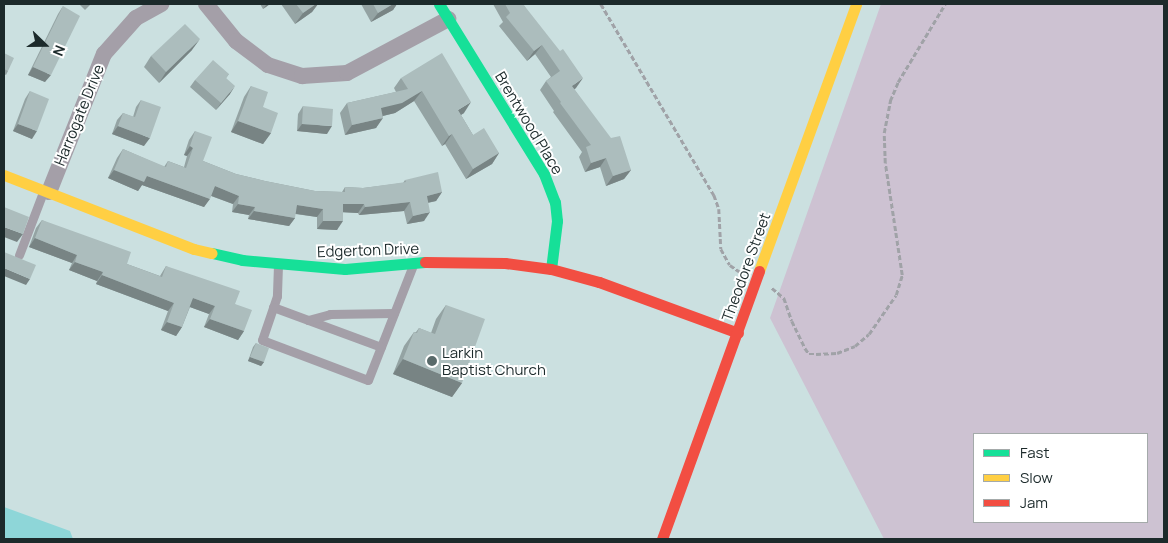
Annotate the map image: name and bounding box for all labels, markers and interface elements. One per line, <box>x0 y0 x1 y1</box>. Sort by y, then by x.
north arrow <box>20 20 70 70</box>
text: N <box>49 43 70 59</box>
street label: Harrogate Drive <box>50 62 108 168</box>
street label: Brentwood Place <box>491 68 567 178</box>
street label: Theodore Street <box>718 210 774 324</box>
street label: Edgerton Drive <box>317 239 419 261</box>
place label: Larkin Baptist Church <box>442 343 546 378</box>
marker: Larkin Baptist Church <box>426 355 438 367</box>
legend <box>973 433 1148 523</box>
text: Fast <box>1020 442 1049 463</box>
text: Slow <box>1020 467 1053 488</box>
text: Jam <box>1020 492 1048 513</box>

